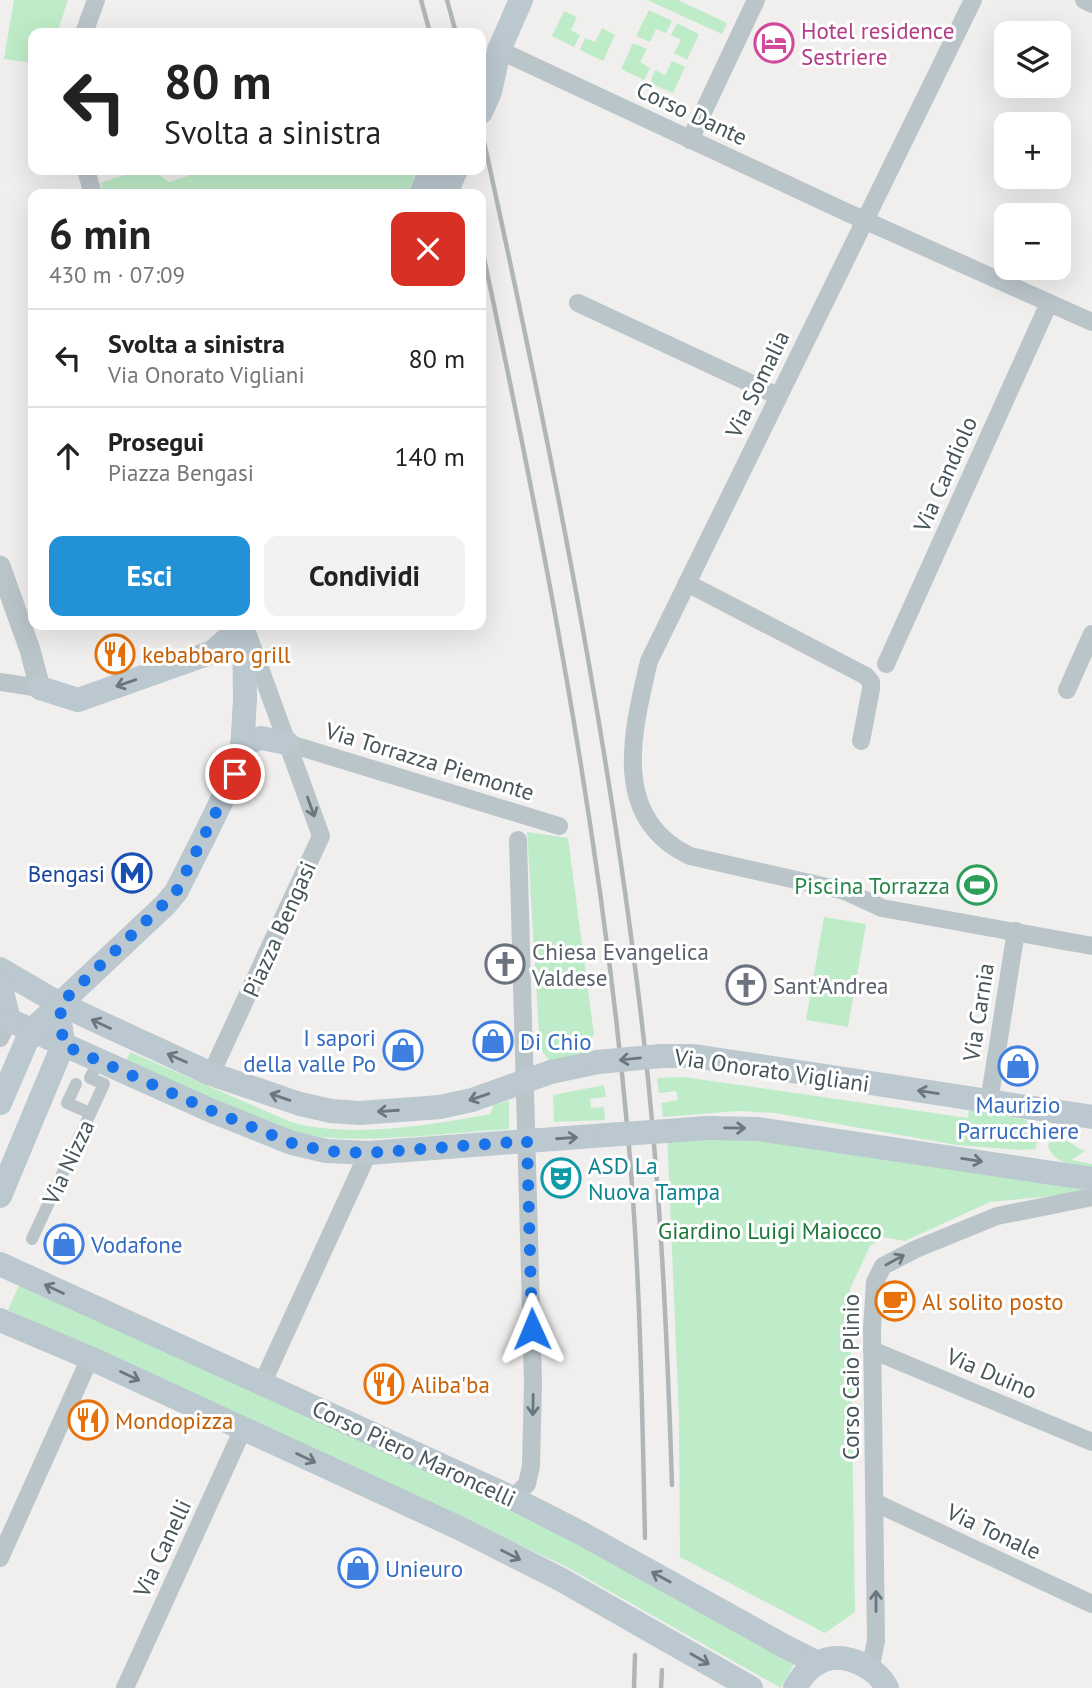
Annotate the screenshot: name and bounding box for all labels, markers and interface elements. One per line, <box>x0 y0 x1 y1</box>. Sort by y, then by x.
place label: Hotel residence Sestriere <box>801 16 954 71</box>
map controls <box>994 21 1071 280</box>
button: layers <box>994 21 1071 98</box>
hotel icon: Hotel residence Sestriere <box>753 22 795 64</box>
text: 80 m <box>164 49 271 113</box>
icon: left <box>49 56 140 147</box>
street label: Corso Dante <box>632 75 752 151</box>
text: Svolta a sinistra <box>164 111 381 153</box>
button: + <box>994 112 1071 189</box>
button: − <box>994 203 1071 280</box>
text: 6 min <box>49 206 151 261</box>
button: close <box>391 212 465 286</box>
text: 430 m · 07:09 <box>49 260 185 289</box>
street label: Via Somalia <box>718 326 795 443</box>
text: Svolta a sinistra <box>108 327 285 360</box>
icon: left <box>49 339 87 377</box>
text: 80 m <box>409 342 465 375</box>
text: Via Onorato Vigliani <box>108 360 305 389</box>
street label: Via Candiolo <box>906 412 983 537</box>
text: Prosegui <box>108 425 204 458</box>
icon: ahead <box>49 437 87 475</box>
text: 140 m <box>394 440 465 473</box>
text: Piazza Bengasi <box>108 458 254 487</box>
button: Esci <box>49 536 250 616</box>
button: Condividi <box>264 536 465 616</box>
restaurant icon: kebabbaro grill <box>94 633 136 675</box>
place label: kebabbaro grill <box>142 640 291 669</box>
one-way arrow <box>115 678 137 690</box>
street label: Via Torrazza Piemonte <box>321 715 538 807</box>
pin <box>205 744 265 804</box>
icon: arrive <box>216 755 254 793</box>
one-way arrow <box>305 795 318 817</box>
metro station icon: Bengasi <box>111 852 153 894</box>
street label: Piazza Bengasi <box>236 856 322 1002</box>
place label: Bengasi <box>28 859 105 888</box>
sports icon: Piscina Torrazza <box>956 864 998 906</box>
place label: Piscina Torrazza <box>794 871 950 900</box>
place label: Chiesa Evangelica Valdese <box>531 937 709 992</box>
church icon: Chiesa Evangelica Valdese <box>484 943 526 985</box>
street label: Via Carnia <box>956 961 1000 1064</box>
church icon: Sant'Andrea <box>725 964 767 1006</box>
place label: Sant'Andrea <box>773 971 889 1000</box>
one-way arrow <box>90 1016 111 1029</box>
shop icon: Di Chio <box>472 1020 514 1062</box>
place label: I sapori della valle Po <box>243 1023 376 1078</box>
place label: Di Chio <box>520 1027 592 1056</box>
shop icon: I sapori della valle Po <box>382 1029 424 1071</box>
street label: Via Onorato Vigliani <box>672 1042 871 1098</box>
shop icon: Maurizio Parrucchiere <box>997 1045 1039 1087</box>
one-way arrow <box>166 1051 188 1064</box>
one-way arrow <box>619 1053 641 1066</box>
one-way arrow <box>917 1085 940 1098</box>
one-way arrow <box>269 1090 291 1102</box>
place label: Maurizio Parrucchiere <box>957 1090 1079 1145</box>
one-way arrow <box>468 1091 490 1104</box>
one-way arrow <box>377 1105 400 1118</box>
street label: Via Nizza <box>35 1115 100 1210</box>
one-way arrow <box>723 1121 746 1135</box>
one-way arrow <box>555 1131 578 1144</box>
place label: ASD La Nuova Tampa <box>588 1151 720 1206</box>
one-way arrow <box>960 1154 983 1167</box>
theatre icon: ASD La Nuova Tampa <box>540 1157 582 1199</box>
park label: Giardino Luigi Maiocco <box>658 1216 882 1245</box>
shop icon: Vodafone <box>43 1223 85 1265</box>
place label: Vodafone <box>90 1230 183 1259</box>
one-way arrow <box>884 1253 905 1266</box>
cafe icon: Al solito posto <box>874 1280 916 1322</box>
one-way arrow <box>44 1282 65 1295</box>
place label: Al solito posto <box>922 1287 1064 1316</box>
position arrow <box>495 1292 569 1366</box>
street label: Corso Caio Plinio <box>836 1294 865 1460</box>
street label: Via Duino <box>942 1341 1042 1405</box>
restaurant icon: Aliba'ba <box>363 1363 405 1405</box>
one-way arrow <box>119 1370 140 1383</box>
place label: Aliba'ba <box>411 1370 490 1399</box>
street label: Corso Piero Maroncelli <box>308 1393 520 1513</box>
one-way arrow <box>526 1393 539 1416</box>
restaurant icon: Mondopizza <box>67 1399 109 1441</box>
place label: Mondopizza <box>115 1406 233 1435</box>
one-way arrow <box>294 1452 316 1465</box>
street label: Via Canelli <box>126 1494 197 1603</box>
street label: Via Tonale <box>941 1496 1046 1565</box>
shop icon: Unieuro <box>337 1547 379 1589</box>
one-way arrow <box>500 1548 521 1562</box>
place label: Unieuro <box>385 1554 463 1583</box>
one-way arrow <box>651 1570 672 1583</box>
one-way arrow <box>869 1590 883 1613</box>
one-way arrow <box>690 1652 710 1666</box>

